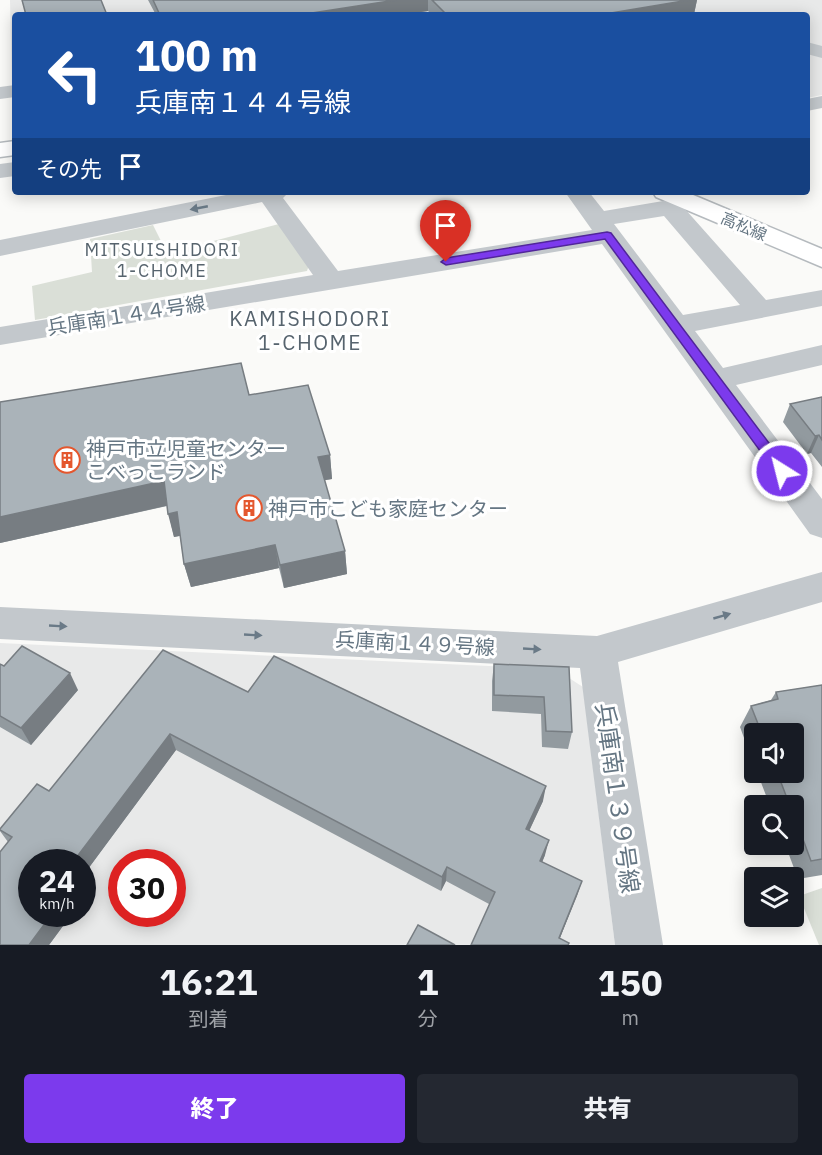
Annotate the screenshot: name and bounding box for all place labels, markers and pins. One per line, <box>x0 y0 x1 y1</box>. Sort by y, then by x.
pin <box>420 200 471 262</box>
place label: 神戸市立児童センター こべっこランド <box>86 435 286 485</box>
building icon: 神戸市立児童センター こべっこランド <box>52 445 82 475</box>
building icon: 神戸市こども家庭センター <box>234 493 264 523</box>
place label: 神戸市こども家庭センター <box>268 495 508 522</box>

